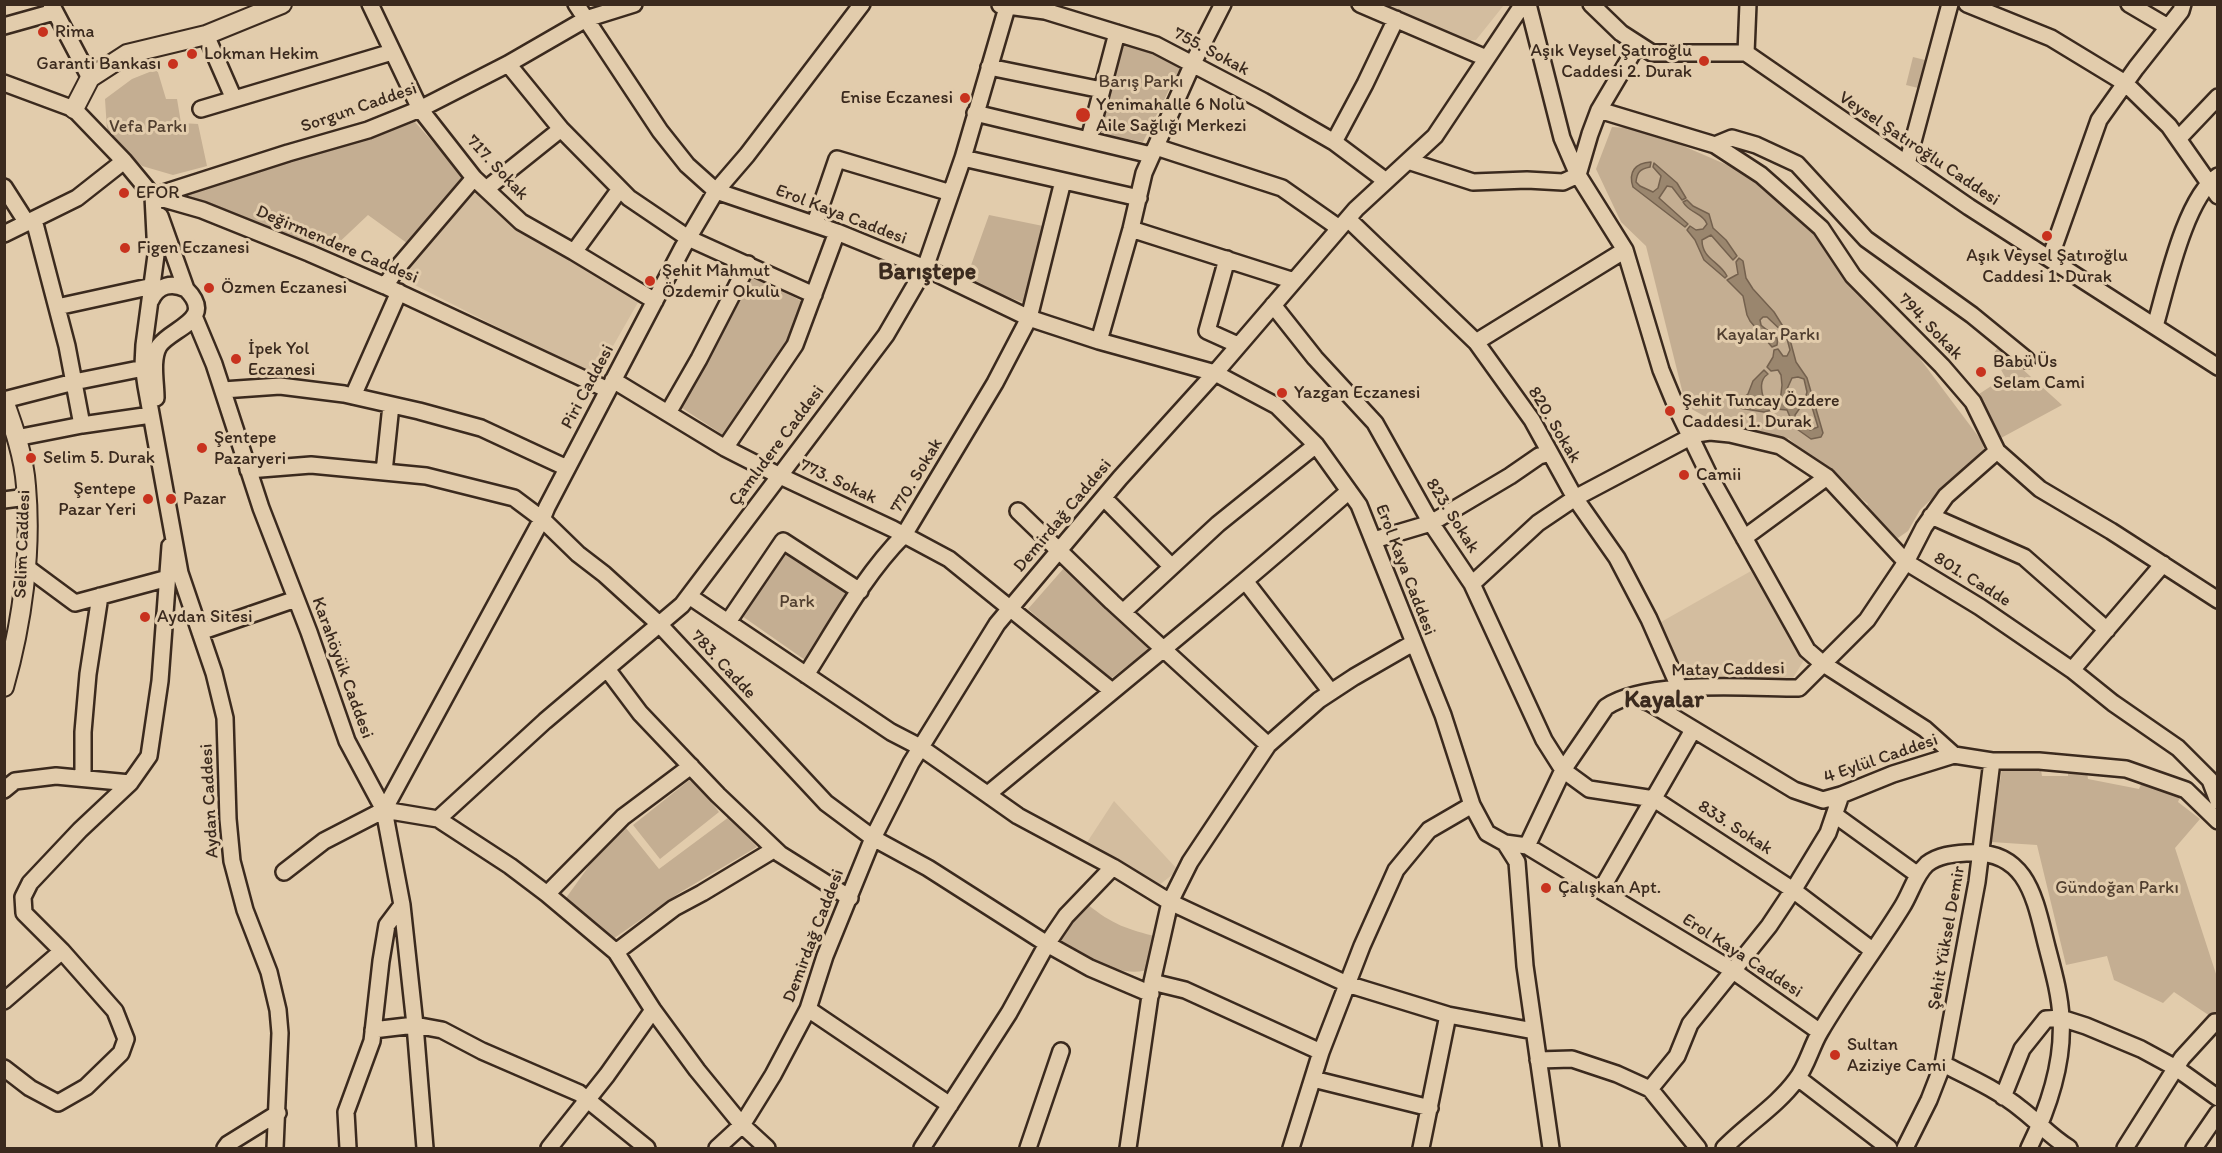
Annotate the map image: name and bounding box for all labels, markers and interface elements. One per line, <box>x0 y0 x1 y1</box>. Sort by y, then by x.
place label: Rima <box>55 21 94 43</box>
street label: 755. Sokak <box>1169 23 1253 81</box>
marker: Rima <box>36 25 50 39</box>
place label: Aşık Veysel Şatıroğlu Caddesi 2. Durak <box>1531 40 1692 82</box>
place label: Lokman Hekim <box>204 43 319 65</box>
marker: Lokman Hekim <box>185 47 199 61</box>
place label: Garanti Bankası <box>36 53 161 75</box>
marker: Aşık Veysel Şatıroğlu Caddesi 2. Durak <box>1697 54 1711 68</box>
marker: Garanti Bankası <box>166 57 180 71</box>
park label: Barış Parkı <box>1099 71 1183 93</box>
street label: Sorgun Caddesi <box>298 78 420 138</box>
place label: Enise Eczanesi <box>840 87 953 109</box>
street label: Veysel Şatıroğlu Caddesi <box>1834 87 2004 211</box>
marker: Enise Eczanesi <box>958 91 972 105</box>
place label: Yenimahalle 6 Nolu Aile Sağlığı Merkezi <box>1096 94 1247 136</box>
marker: Yenimahalle 6 Nolu Aile Sağlığı Merkezi <box>1074 106 1092 124</box>
park label: Vefa Parkı <box>109 116 187 138</box>
street label: 717. Sokak <box>461 131 533 205</box>
street label: Erol Kaya Caddesi <box>772 180 910 250</box>
place label: EFOR <box>136 182 179 204</box>
marker: EFOR <box>117 186 131 200</box>
street label: Değirmendere Caddesi <box>253 201 421 289</box>
marker: Aşık Veysel Şatıroğlu Caddesi 1. Durak <box>2040 229 2054 243</box>
place label: Figen Eczanesi <box>137 237 250 259</box>
marker: Figen Eczanesi <box>118 241 132 255</box>
place label: Aşık Veysel Şatıroğlu Caddesi 1. Durak <box>1966 245 2128 288</box>
district label: Barıştepe <box>878 259 976 287</box>
place label: Şehit Mahmut Özdemir Okulu <box>662 260 780 302</box>
marker: Şehit Mahmut Özdemir Okulu <box>643 274 657 288</box>
place label: Özmen Eczanesi <box>221 277 347 299</box>
marker: Özmen Eczanesi <box>202 281 216 295</box>
street label: 794. Sokak <box>1893 289 1967 365</box>
park label: Kayalar Parkı <box>1716 324 1820 346</box>
place label: İpek Yol Eczanesi <box>248 338 315 380</box>
street label: Piri Caddesi <box>557 341 619 433</box>
place label: Babü Üs Selam Cami <box>1993 351 2085 394</box>
marker: İpek Yol Eczanesi <box>229 352 243 366</box>
marker: Babü Üs Selam Cami <box>1974 365 1988 379</box>
street label: Çamlıdere Caddesi <box>725 381 829 511</box>
place label: Yazgan Eczanesi <box>1294 382 1420 404</box>
street label: 820. Sokak <box>1523 383 1585 467</box>
marker: Yazgan Eczanesi <box>1275 386 1289 400</box>
place label: Şehit Tuncay Özdere Caddesi 1. Durak <box>1682 390 1840 432</box>
marker: Şehit Tuncay Özdere Caddesi 1. Durak <box>1663 404 1677 418</box>
place label: Şentepe Pazaryeri <box>214 427 286 470</box>
street label: 770. Sokak <box>886 434 948 518</box>
marker: Şentepe Pazaryeri <box>195 441 209 455</box>
place label: Selim 5. Durak <box>43 447 155 469</box>
marker: Selim 5. Durak <box>24 451 38 465</box>
street label: 773. Sokak <box>796 455 880 509</box>
street label: Demirdağ Caddesi <box>1009 455 1117 577</box>
place label: Camii <box>1696 464 1741 486</box>
marker: Camii <box>1677 468 1691 482</box>
street label: 823. Sokak <box>1421 475 1483 557</box>
place label: Şentepe Pazar Yeri <box>58 478 136 520</box>
place label: Pazar <box>183 488 226 510</box>
street label: Selim Caddesi <box>10 489 36 599</box>
marker: Şentepe Pazar Yeri <box>141 492 155 506</box>
marker: Pazar <box>164 492 178 506</box>
street label: Erol Kaya Caddesi <box>1370 501 1440 639</box>
street label: 801. Cadde <box>1929 548 2015 612</box>
park label: Park <box>779 591 815 613</box>
street label: Karahöyük Caddesi <box>306 594 378 742</box>
place label: Aydan Sitesi <box>157 606 253 628</box>
marker: Aydan Sitesi <box>138 610 152 624</box>
street label: 783. Cadde <box>686 626 760 704</box>
street label: Matay Caddesi <box>1671 658 1785 682</box>
district label: Kayalar <box>1624 687 1704 715</box>
street label: 4 Eylül Caddesi <box>1821 729 1941 789</box>
street label: Aydan Caddesi <box>196 743 224 859</box>
street label: 833. Sokak <box>1694 796 1776 860</box>
street label: Şehit Yüksel Demir <box>1924 865 1970 1011</box>
street label: Demirdağ Caddesi <box>779 866 849 1006</box>
place label: Çalışkan Apt. <box>1558 877 1661 899</box>
park label: Gündoğan Parkı <box>2055 877 2179 899</box>
marker: Çalışkan Apt. <box>1539 881 1553 895</box>
street label: Erol Kaya Caddesi <box>1678 909 1806 1003</box>
place label: Sultan Aziziye Cami <box>1847 1034 1946 1076</box>
marker: Sultan Aziziye Cami <box>1828 1048 1842 1062</box>

